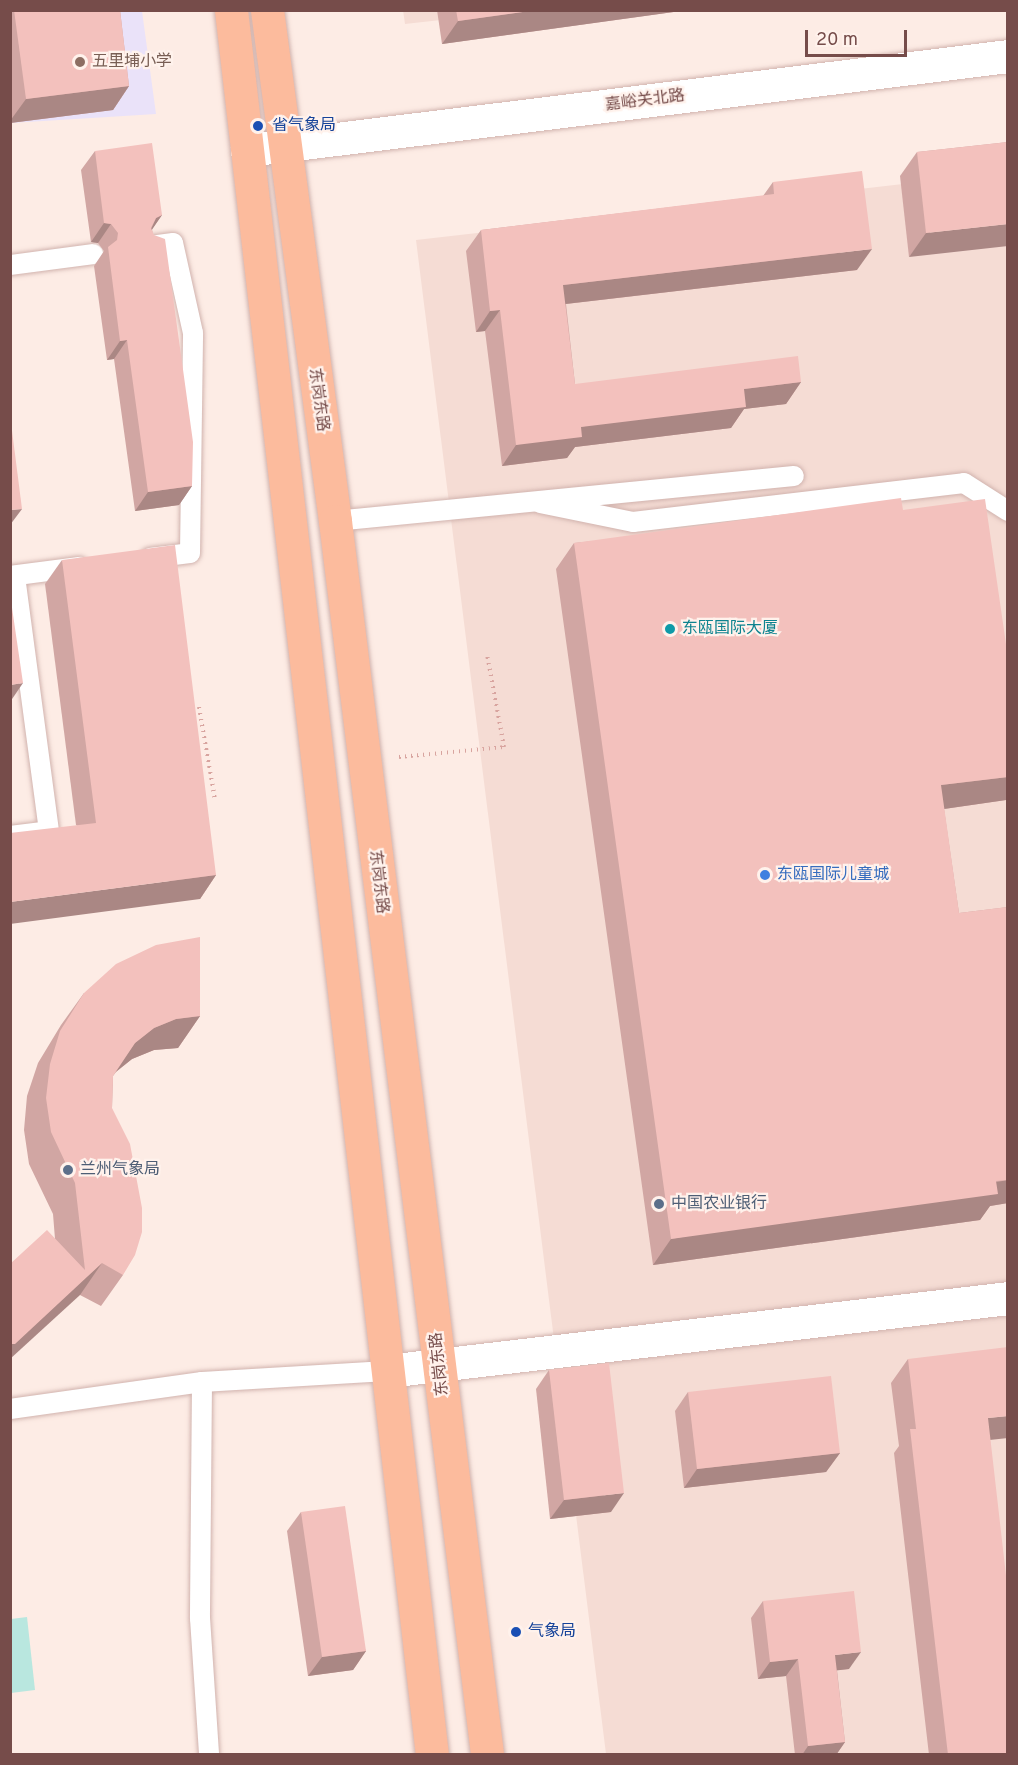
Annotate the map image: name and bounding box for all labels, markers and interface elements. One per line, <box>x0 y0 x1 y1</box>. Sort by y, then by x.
scale bar <box>808 18 910 56</box>
text: 20 m <box>816 29 858 52</box>
place label: 五里埔小学 <box>92 52 172 72</box>
marker: 五里埔小学 <box>73 55 87 69</box>
street label: 嘉峪关北路 <box>604 87 686 115</box>
place label: 省气象局 <box>272 116 336 136</box>
marker: 省气象局 <box>249 117 267 135</box>
street label: 东岗东路 <box>304 367 332 433</box>
place label: 东瓯国际大厦 <box>682 619 778 639</box>
marker: 东瓯国际大厦 <box>663 622 677 636</box>
street label: 东岗东路 <box>365 849 391 915</box>
place label: 东瓯国际儿童城 <box>777 865 889 885</box>
marker: 东瓯国际儿童城 <box>758 868 772 882</box>
place label: 兰州气象局 <box>80 1160 160 1180</box>
marker: 兰州气象局 <box>61 1163 75 1177</box>
place label: 中国农业银行 <box>671 1194 767 1214</box>
marker: 中国农业银行 <box>652 1197 666 1211</box>
street label: 东岗东路 <box>427 1331 453 1397</box>
place label: 气象局 <box>528 1622 576 1642</box>
marker: 气象局 <box>509 1625 523 1639</box>

